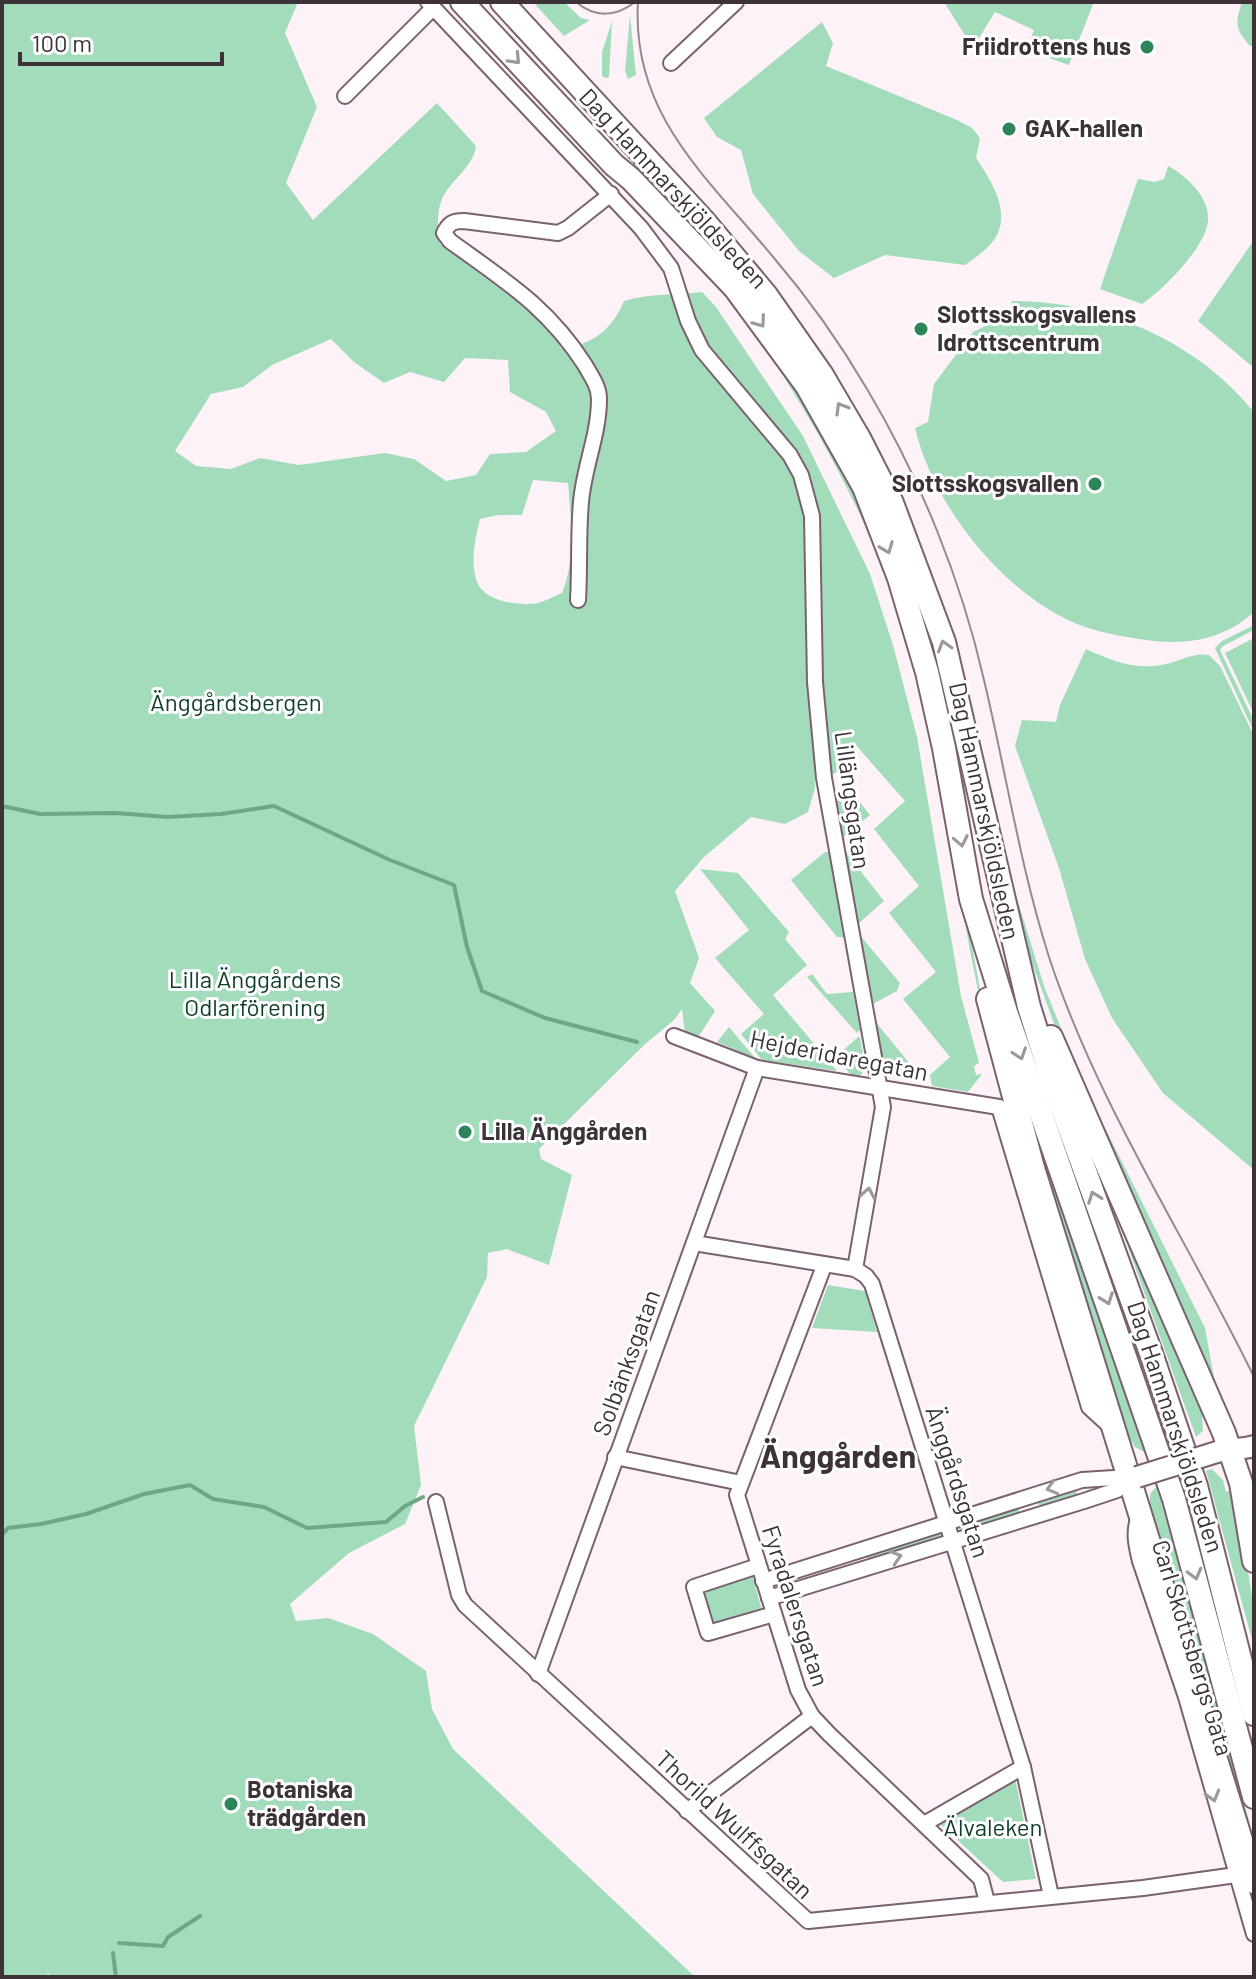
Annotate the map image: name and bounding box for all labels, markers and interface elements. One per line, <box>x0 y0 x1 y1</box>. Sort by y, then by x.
scale bar <box>20 16 222 66</box>
text: 100 m <box>32 28 92 57</box>
place label: Friidrottens hus <box>962 31 1131 60</box>
marker: Friidrottens hus <box>1138 38 1156 56</box>
one-way arrow <box>506 50 521 64</box>
street label: Dag Hammarskjöldsleden <box>574 82 774 294</box>
place label: GAK-hallen <box>1025 113 1143 142</box>
marker: GAK-hallen <box>1000 120 1018 138</box>
place label: Slottsskogsvallens Idrottscentrum <box>937 299 1136 356</box>
one-way arrow <box>751 314 765 328</box>
marker: Slottsskogsvallens Idrottscentrum <box>912 320 930 338</box>
one-way arrow <box>835 402 851 417</box>
place label: Slottsskogsvallen <box>892 468 1079 497</box>
marker: Slottsskogsvallen <box>1086 475 1104 493</box>
one-way arrow <box>877 540 894 554</box>
one-way arrow <box>937 639 953 653</box>
street label: Dag Hammarskjöldsleden <box>944 679 1027 942</box>
park label: Änggårdsbergen <box>150 687 322 716</box>
street label: Lillängsgatan <box>829 729 878 871</box>
one-way arrow <box>951 834 968 847</box>
park label: Lilla Änggårdens Odlarförening <box>169 964 341 1021</box>
street label: Hejderidaregatan <box>748 1023 931 1086</box>
one-way arrow <box>1011 1046 1027 1060</box>
place label: Lilla Änggården <box>481 1116 647 1145</box>
marker: Lilla Änggården <box>456 1123 474 1141</box>
one-way arrow <box>859 1186 876 1199</box>
one-way arrow <box>1088 1191 1104 1205</box>
street label: Solbänksgatan <box>586 1285 665 1439</box>
one-way arrow <box>1097 1292 1113 1306</box>
street label: Dag Hammarskjöldsleden <box>1122 1297 1231 1556</box>
street label: Änggårdsgatan <box>920 1402 997 1561</box>
district label: Änggården <box>760 1436 916 1474</box>
one-way arrow <box>1046 1479 1060 1496</box>
street label: Fyradalersgatan <box>757 1521 836 1690</box>
street label: Carl Skottsbergs Gata <box>1147 1536 1240 1759</box>
one-way arrow <box>889 1551 903 1567</box>
one-way arrow <box>1185 1567 1202 1581</box>
street label: Thorild Wulffsgatan <box>650 1744 820 1904</box>
place label: Botaniska trädgården <box>247 1774 366 1831</box>
one-way arrow <box>1204 1788 1220 1802</box>
marker: Botaniska trädgården <box>222 1795 240 1813</box>
park label: Älvaleken <box>943 1812 1043 1841</box>

